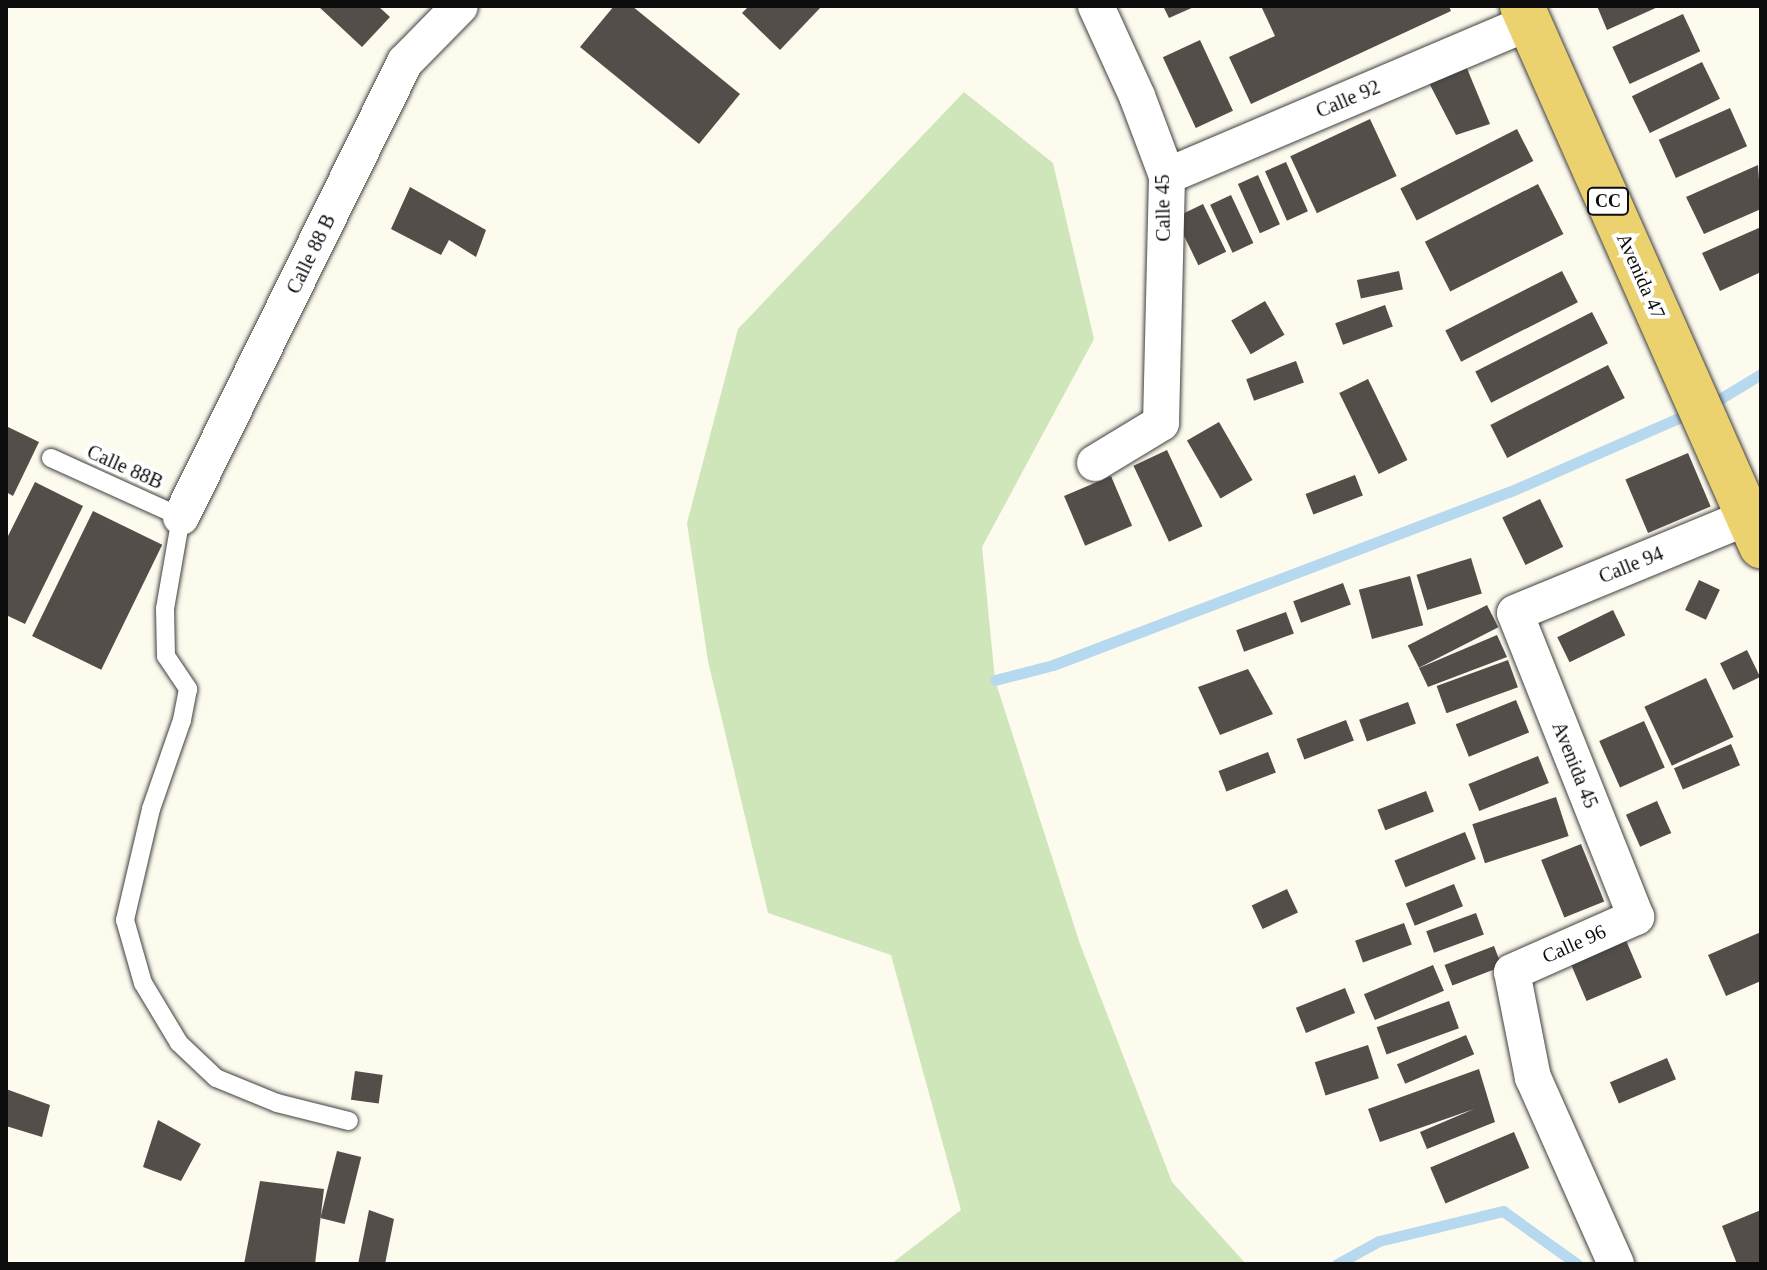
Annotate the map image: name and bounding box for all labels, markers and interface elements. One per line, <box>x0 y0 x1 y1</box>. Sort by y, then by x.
street label: Calle 92 <box>1312 75 1384 123</box>
street label: Calle 45 <box>1150 174 1176 242</box>
road number: CC <box>1586 187 1630 215</box>
street label: Calle 88 B <box>281 210 341 298</box>
street label: Avenida 47 <box>1611 229 1671 323</box>
street label: Calle 88B <box>83 440 167 494</box>
street label: Calle 94 <box>1595 541 1667 589</box>
street label: Avenida 45 <box>1547 718 1603 812</box>
street label: Calle 96 <box>1538 919 1610 969</box>

